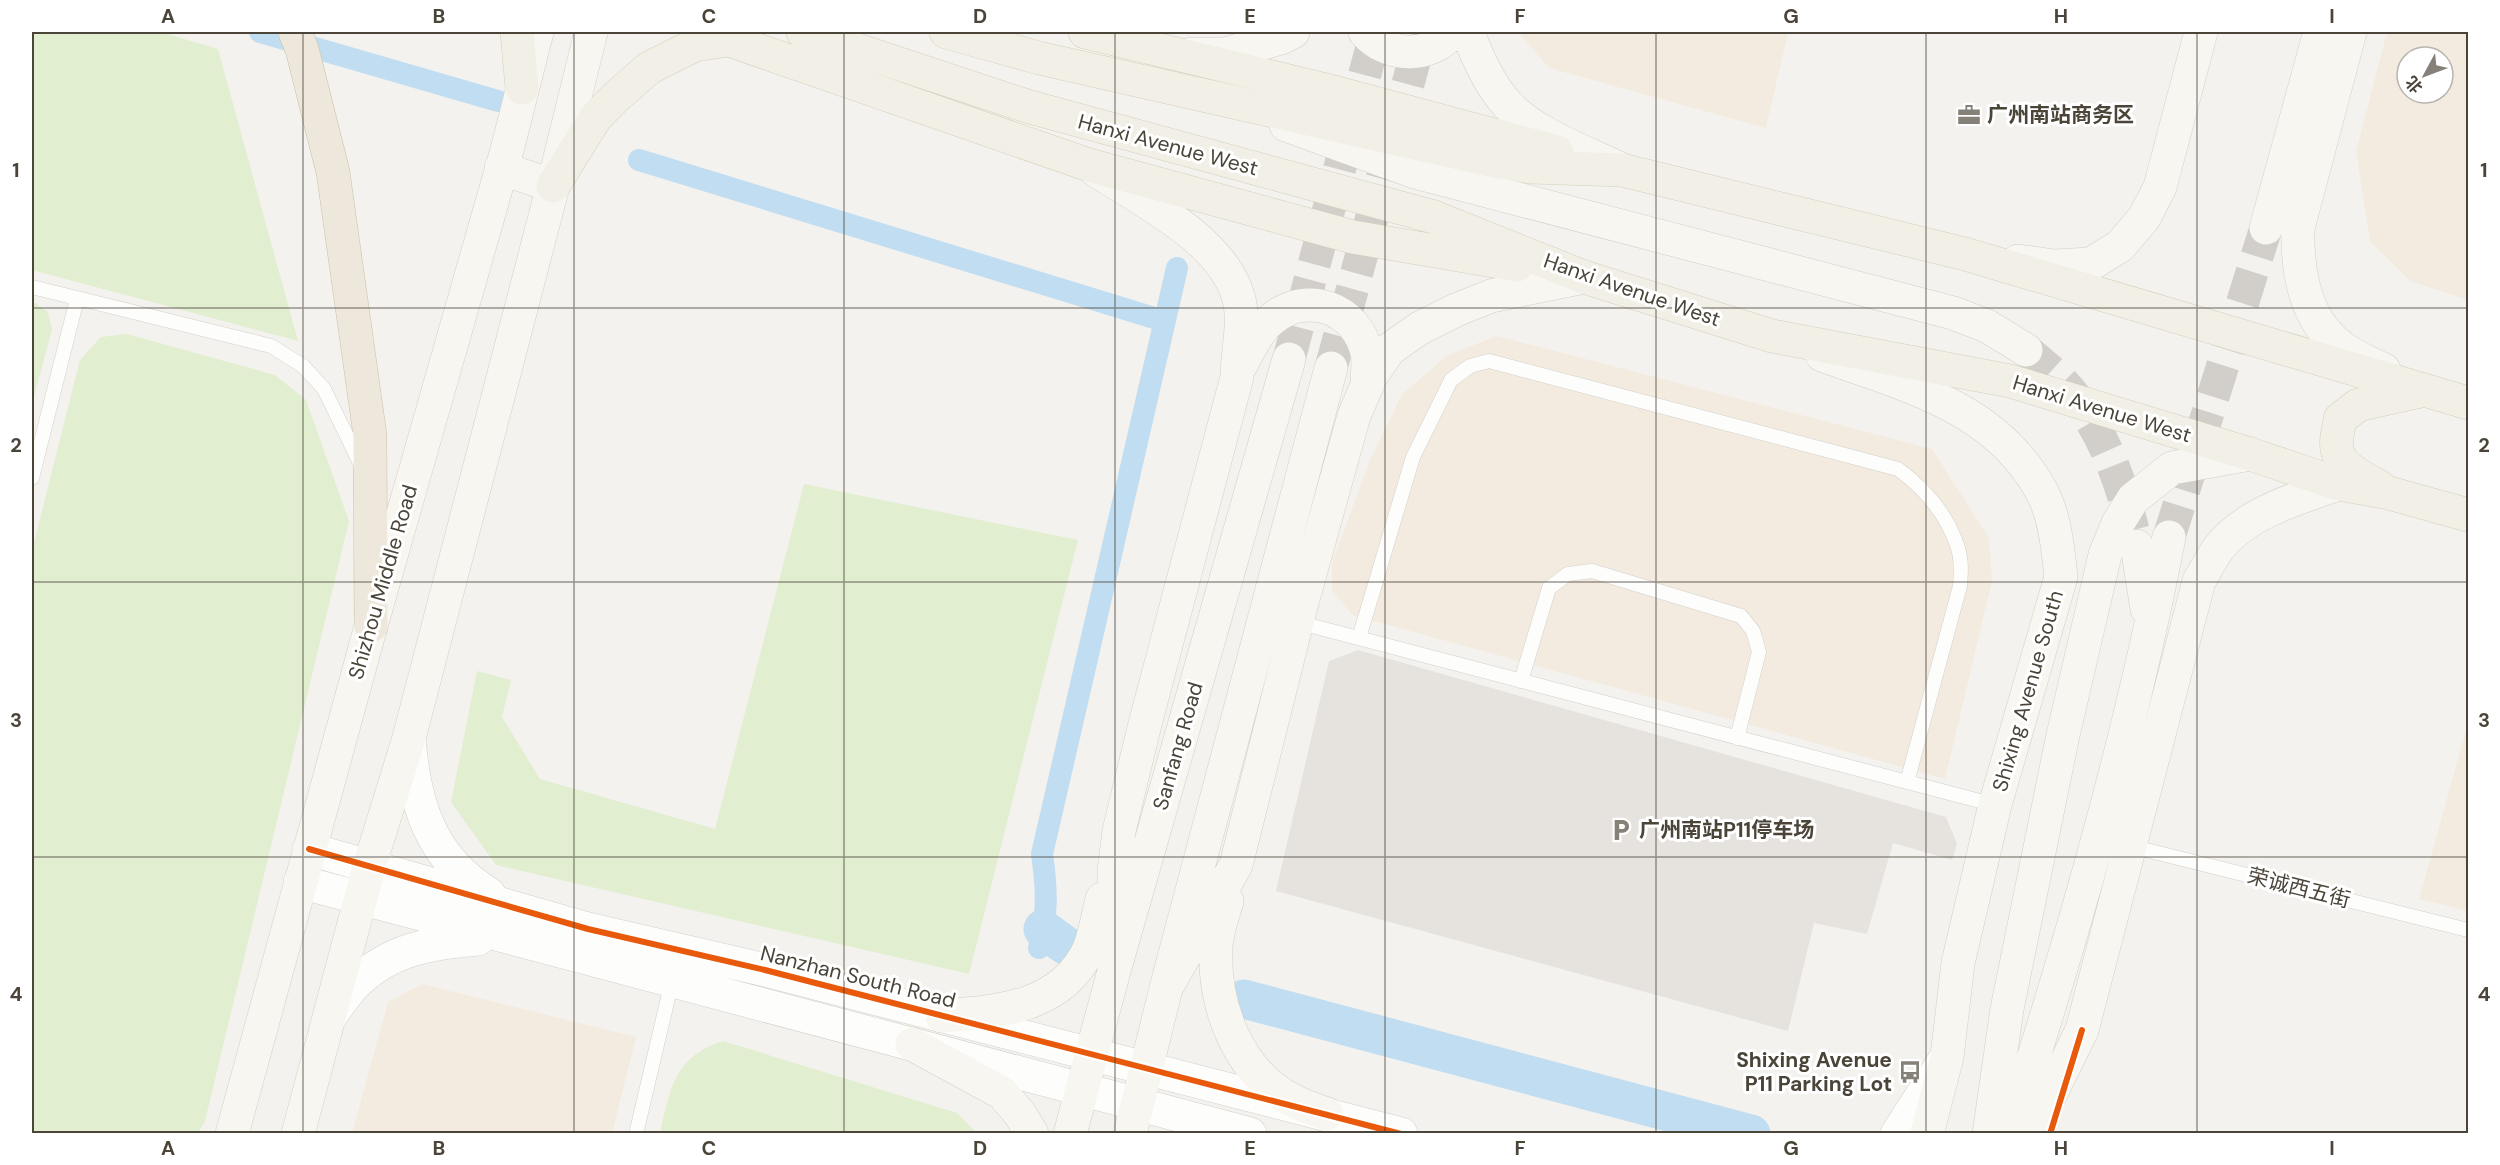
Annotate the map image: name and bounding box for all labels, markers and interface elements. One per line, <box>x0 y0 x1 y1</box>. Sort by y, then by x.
text: A <box>161 3 175 29</box>
text: B <box>433 3 445 29</box>
text: C <box>702 3 716 29</box>
text: D <box>973 3 987 29</box>
text: E <box>1244 3 1256 29</box>
text: F <box>1514 3 1526 29</box>
text: G <box>1783 3 1799 29</box>
text: H <box>2054 3 2068 29</box>
text: I <box>2329 3 2335 29</box>
north arrow <box>2395 45 2455 105</box>
text: 北 <box>2401 72 2427 97</box>
place label: 广州南站商务区 <box>1987 101 2134 129</box>
office icon: 广州南站商务区 <box>1956 102 1982 128</box>
street label: Hanxi Avenue West <box>1075 108 1261 182</box>
text: 1 <box>12 157 20 183</box>
text: 1 <box>2480 157 2488 183</box>
street label: Hanxi Avenue West <box>1540 247 1724 333</box>
street label: Hanxi Avenue West <box>2009 369 2195 449</box>
text: 2 <box>10 432 22 458</box>
text: 2 <box>2478 432 2490 458</box>
street label: Shizhou Middle Road <box>342 481 424 683</box>
street label: Shixing Avenue South <box>1986 587 2070 795</box>
street label: Sanfang Road <box>1146 679 1210 813</box>
text: 3 <box>10 707 22 733</box>
text: 3 <box>2478 707 2490 733</box>
place label: 广州南站P11停车场 <box>1639 816 1814 844</box>
parking icon: 广州南站P11停车场 <box>1608 817 1634 843</box>
street label: 荣诚西五街 <box>2245 862 2353 914</box>
street label: Nanzhan South Road <box>757 939 959 1015</box>
text: 4 <box>10 981 23 1007</box>
text: 4 <box>2478 981 2491 1007</box>
place label: Shixing Avenue P11 Parking Lot <box>1736 1046 1892 1098</box>
bus stop icon: Shixing Avenue P11 Parking Lot <box>1897 1059 1923 1085</box>
text: A <box>161 1135 175 1161</box>
text: B <box>433 1135 445 1161</box>
text: C <box>702 1135 716 1161</box>
text: D <box>973 1135 987 1161</box>
text: E <box>1244 1135 1256 1161</box>
text: F <box>1514 1135 1526 1161</box>
text: G <box>1783 1135 1799 1161</box>
text: H <box>2054 1135 2068 1161</box>
text: I <box>2329 1135 2335 1161</box>

